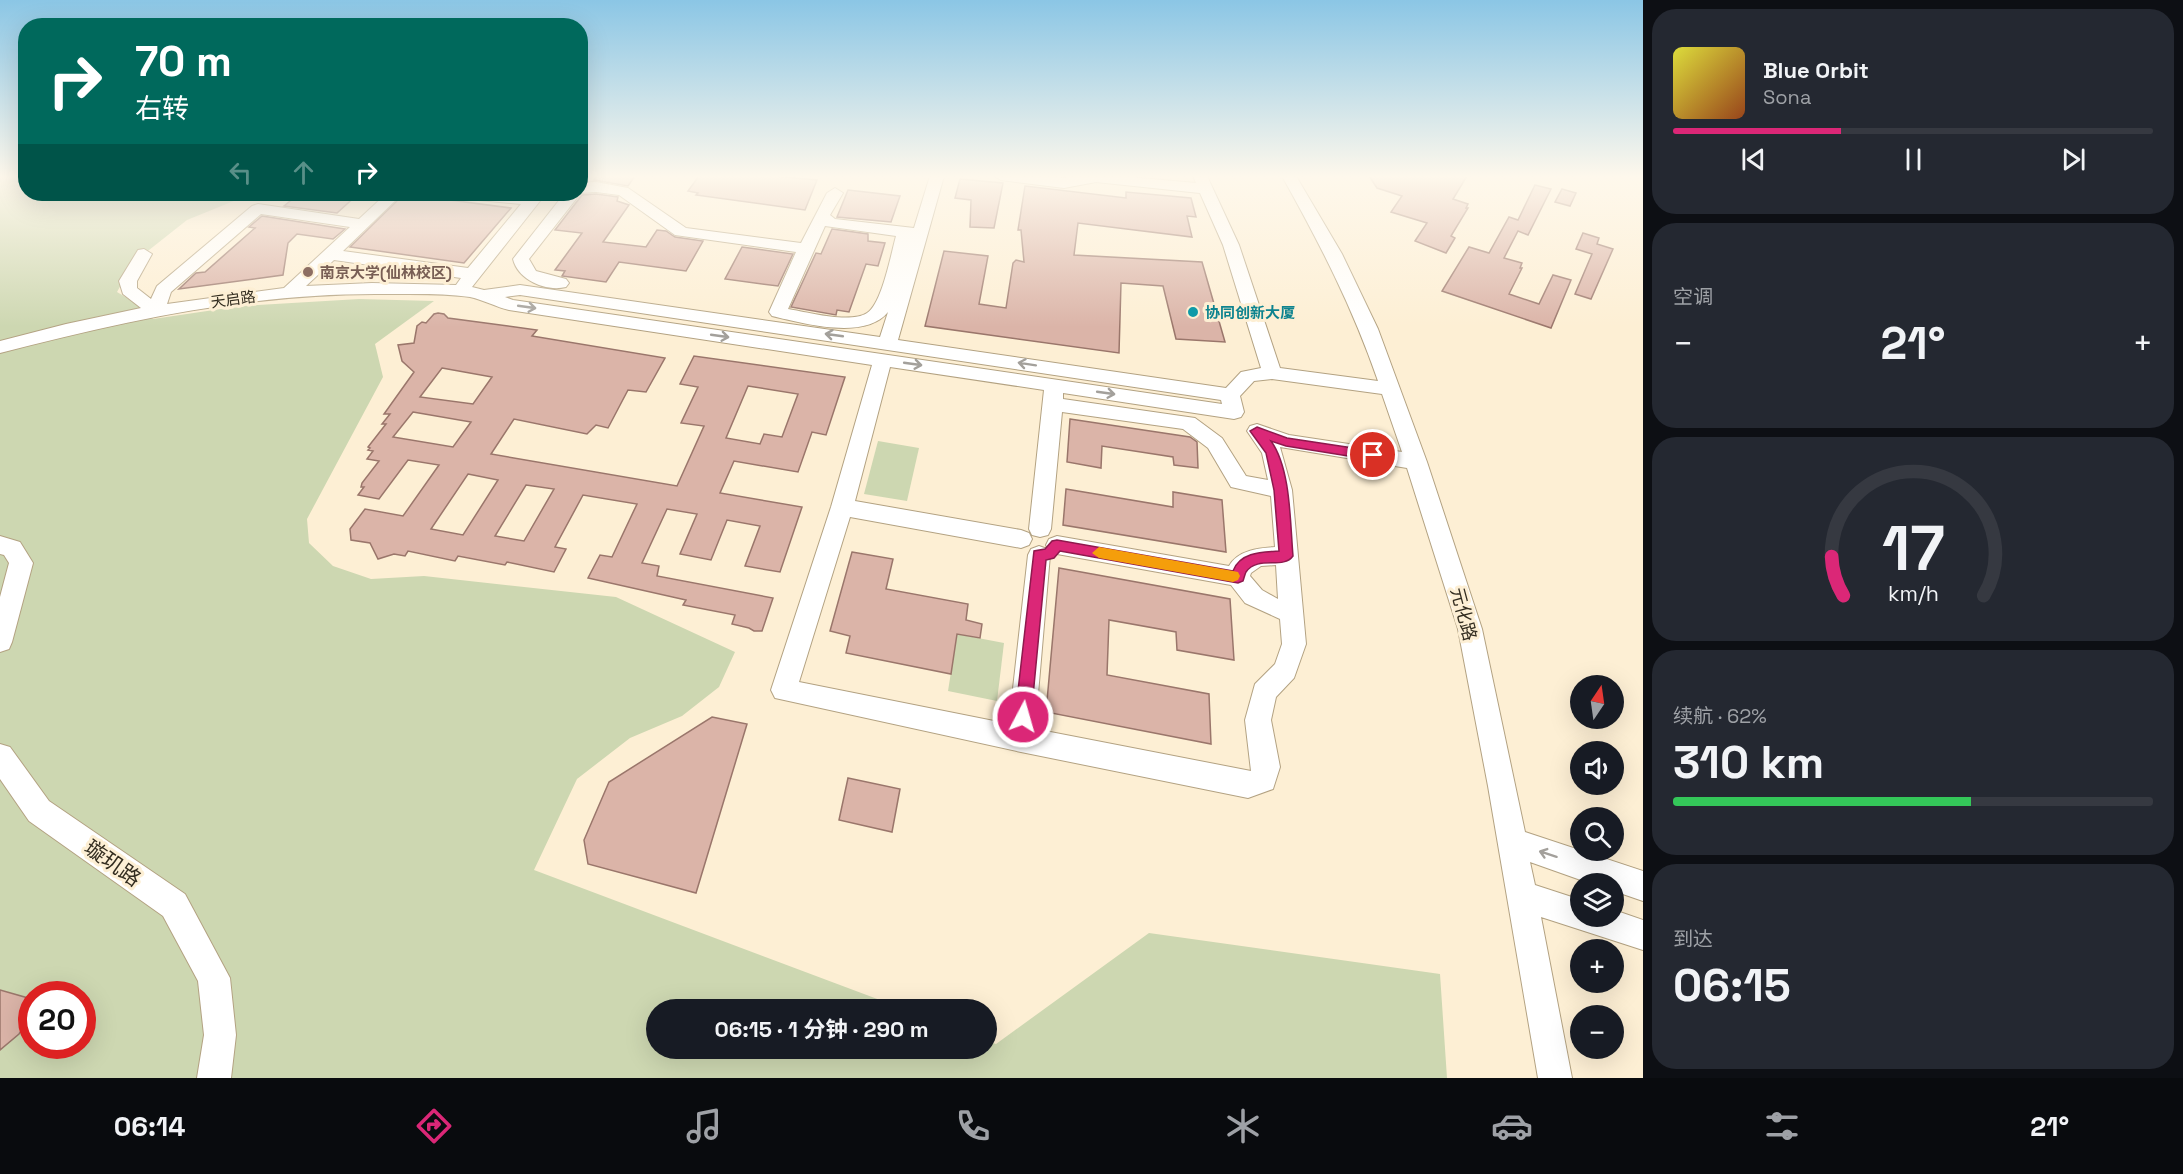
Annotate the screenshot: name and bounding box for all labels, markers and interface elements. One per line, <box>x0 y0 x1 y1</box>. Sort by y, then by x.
text: 70 m <box>135 35 232 88</box>
icon: right <box>36 42 114 120</box>
text: Blue Orbit <box>1763 56 1869 84</box>
text: Sona <box>1763 84 1811 110</box>
text: 右转 <box>135 91 189 126</box>
icon: previous <box>1737 143 1770 176</box>
icon: pause <box>1897 143 1930 176</box>
icon: next <box>2057 143 2090 176</box>
icon: left <box>224 156 257 189</box>
icon: ahead <box>287 156 320 189</box>
icon: right <box>350 156 383 189</box>
place label: 南京大学(仙林校区) <box>320 263 452 282</box>
marker: 南京大学(仙林校区) <box>301 265 315 279</box>
text: 空调 <box>1673 284 1713 310</box>
street label: 天启路 <box>209 286 257 312</box>
one-way arrow <box>516 302 536 313</box>
place label: 协同创新大厦 <box>1205 303 1295 322</box>
marker: 协同创新大厦 <box>1186 305 1200 319</box>
text: 21° <box>1881 315 1945 372</box>
text: − <box>1673 323 1693 365</box>
text: + <box>2133 323 2153 365</box>
one-way arrow <box>709 330 729 341</box>
one-way arrow <box>825 330 844 341</box>
one-way arrow <box>902 359 922 370</box>
one-way arrow <box>1018 359 1037 370</box>
one-way arrow <box>1095 387 1115 398</box>
pin <box>1347 429 1398 480</box>
icon: arrive <box>1356 438 1389 471</box>
text: 17 <box>1882 509 1944 588</box>
text: km/h <box>1887 580 1939 607</box>
street label: 元化路 <box>1446 585 1482 643</box>
north arrow <box>1570 675 1624 729</box>
map controls <box>1570 675 1624 1059</box>
position arrow <box>991 685 1055 749</box>
text: 续航 · 62% <box>1673 703 1767 729</box>
text: 310 km <box>1673 734 1824 791</box>
button: sound <box>1570 741 1624 795</box>
button: search <box>1570 807 1624 861</box>
street label: 璇玑路 <box>79 834 147 892</box>
one-way arrow <box>1539 848 1558 859</box>
button: layers <box>1570 873 1624 927</box>
text: 到达 <box>1673 926 1713 952</box>
button: + <box>1570 939 1624 993</box>
text: 06:15 <box>1673 957 1791 1014</box>
speed limit sign: 20 <box>18 981 96 1059</box>
button: − <box>1570 1005 1624 1059</box>
text: 06:15 · 1 分钟 · 290 m <box>714 1015 929 1043</box>
icon: directions <box>413 1105 455 1147</box>
icon: music <box>683 1105 725 1147</box>
icon: phone <box>952 1105 994 1147</box>
icon: climate <box>1222 1105 1264 1147</box>
icon: car <box>1491 1105 1533 1147</box>
icon: filters <box>1761 1105 1803 1147</box>
text: 06:14 <box>114 1109 185 1144</box>
text: 21° <box>2030 1109 2069 1144</box>

